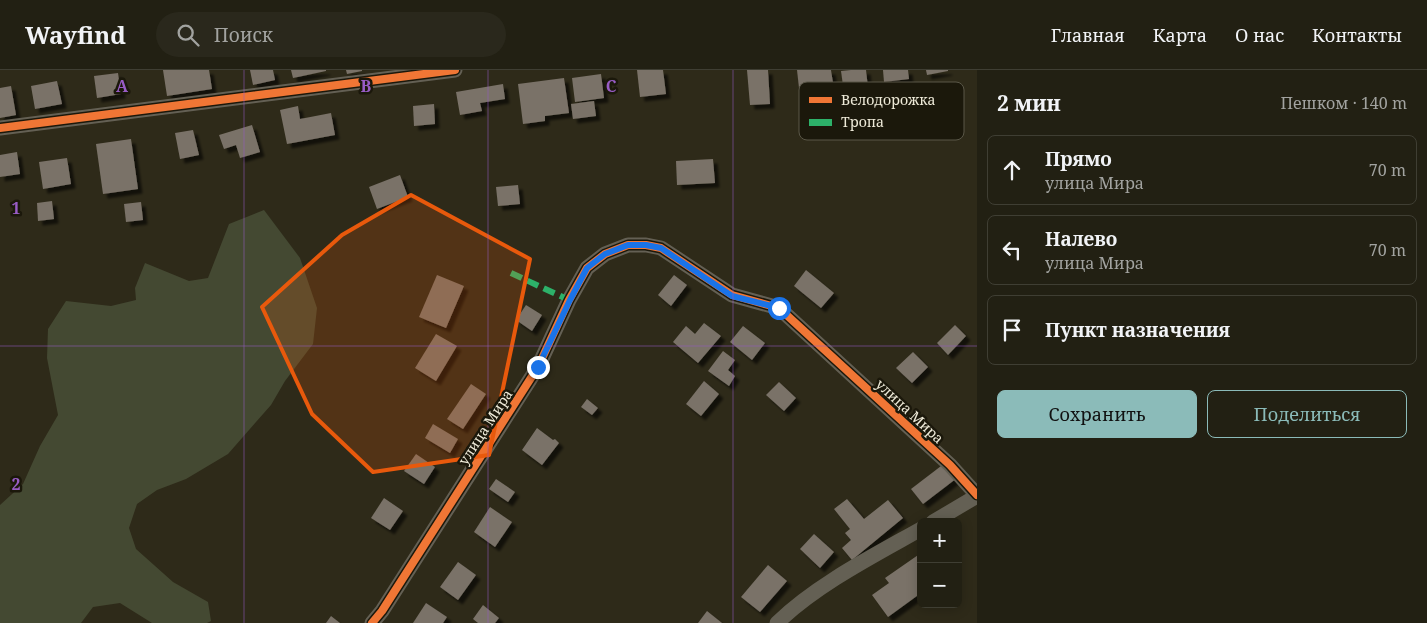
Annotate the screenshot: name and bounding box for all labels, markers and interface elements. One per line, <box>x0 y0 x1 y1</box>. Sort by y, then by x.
search box <box>156 12 506 57</box>
text: Wayfind <box>25 18 126 51</box>
icon: search <box>174 21 202 49</box>
text: Поиск <box>214 22 273 48</box>
text: Главная <box>1051 23 1125 47</box>
text: Карта <box>1153 23 1207 47</box>
text: О нас <box>1235 23 1284 47</box>
text: Контакты <box>1312 23 1402 47</box>
text: A <box>116 75 129 97</box>
text: B <box>361 75 372 97</box>
text: C <box>606 75 617 97</box>
legend <box>799 82 964 140</box>
text: 2 мин <box>997 89 1061 117</box>
text: Велодорожка <box>841 90 936 109</box>
text: Пешком · 140 m <box>1280 92 1407 114</box>
text: Тропа <box>841 112 884 131</box>
text: Прямо <box>1045 146 1112 172</box>
icon: ahead <box>998 156 1026 184</box>
text: 70 m <box>1369 159 1406 181</box>
text: улица Мира <box>1045 172 1144 194</box>
text: 1 <box>11 197 21 219</box>
text: Налево <box>1045 226 1117 252</box>
icon: left <box>998 236 1026 264</box>
text: 70 m <box>1369 239 1406 261</box>
text: улица Мира <box>1045 252 1144 274</box>
route start <box>768 297 791 320</box>
icon: arrive <box>998 316 1026 344</box>
text: Пункт назначения <box>1045 317 1230 343</box>
route end <box>527 356 550 379</box>
street label: улица Мира <box>872 375 948 447</box>
street label: улица Мира <box>453 386 517 468</box>
button: Сохранить <box>997 390 1197 438</box>
button: Поделиться <box>1207 390 1407 438</box>
text: 2 <box>11 473 21 495</box>
map controls <box>917 518 962 608</box>
button: + <box>917 518 962 563</box>
button: − <box>917 563 962 608</box>

